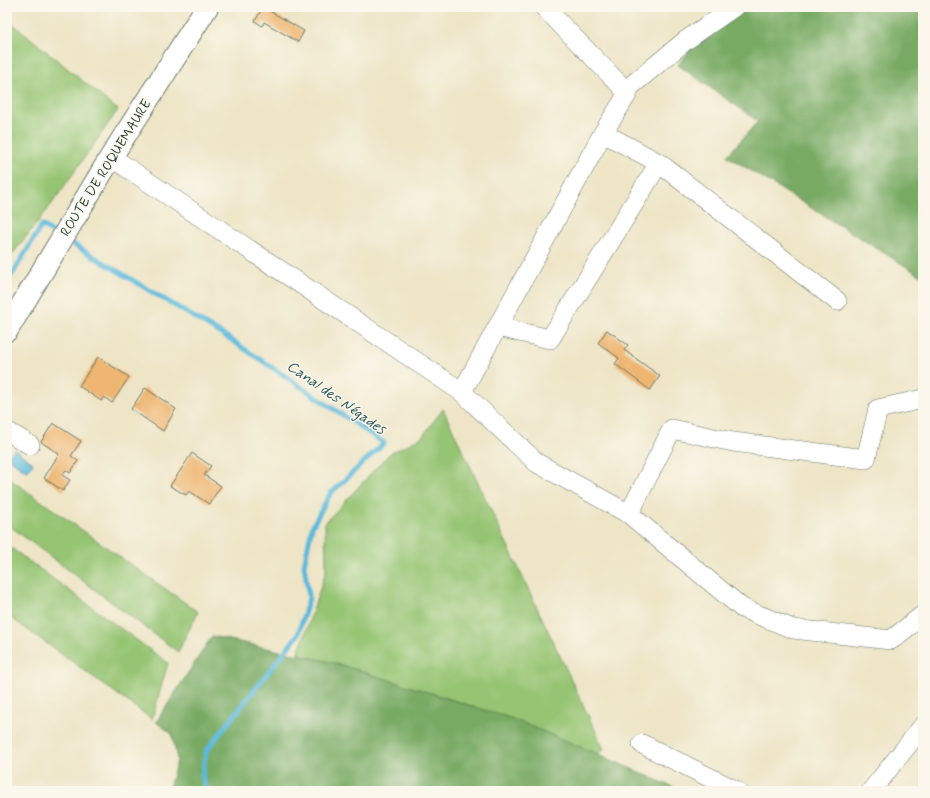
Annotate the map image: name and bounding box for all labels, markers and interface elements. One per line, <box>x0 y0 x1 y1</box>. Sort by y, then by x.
street label: ROUTE DE ROQUEMAURE <box>56 96 156 240</box>
water label: Canal des Négades <box>283 356 390 440</box>

